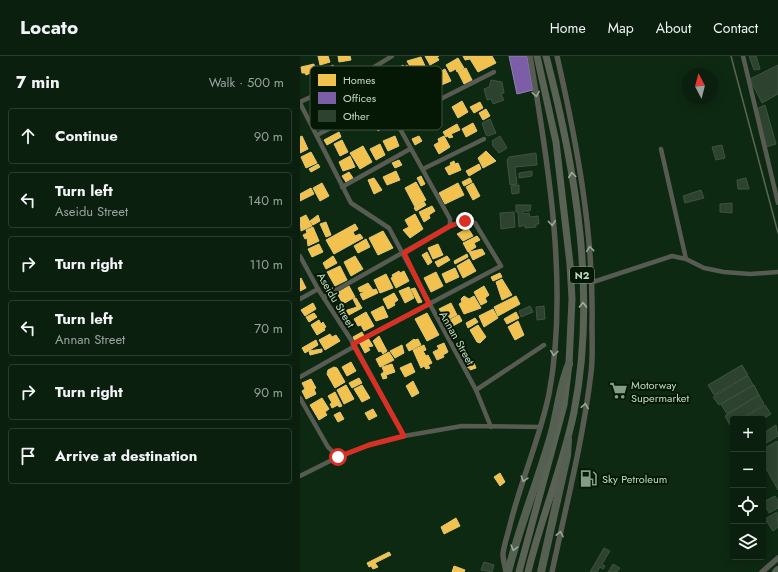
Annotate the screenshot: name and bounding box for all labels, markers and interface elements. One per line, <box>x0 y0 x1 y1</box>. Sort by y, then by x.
text: Locato <box>20 14 78 41</box>
text: Home <box>550 18 586 38</box>
text: Map <box>608 18 634 38</box>
text: About <box>656 18 691 38</box>
text: Contact <box>713 18 758 38</box>
legend <box>310 66 442 130</box>
north arrow <box>682 68 718 104</box>
text: 7 min <box>16 70 60 94</box>
text: Homes <box>343 72 376 88</box>
text: Walk · 500 m <box>209 73 284 92</box>
text: Offices <box>343 90 377 106</box>
one-way arrow <box>532 91 540 97</box>
text: Other <box>343 108 370 124</box>
icon: ahead <box>17 125 39 147</box>
text: Continue <box>55 125 118 147</box>
text: 90 m <box>254 127 283 146</box>
one-way arrow <box>568 172 577 179</box>
text: Turn left <box>55 180 113 202</box>
icon: left <box>17 189 39 211</box>
text: 140 m <box>248 191 283 210</box>
text: Aseidu Street <box>55 202 128 221</box>
route end <box>456 212 474 230</box>
one-way arrow <box>548 220 557 226</box>
one-way arrow <box>585 246 594 252</box>
icon: right <box>17 253 39 275</box>
text: Turn right <box>55 253 123 275</box>
text: 110 m <box>249 255 283 274</box>
road number: N2 <box>570 267 594 283</box>
street label: Aseidu Street <box>313 269 359 331</box>
one-way arrow <box>579 302 587 308</box>
text: Turn left <box>55 308 113 330</box>
street label: Annan Street <box>436 308 479 368</box>
icon: left <box>17 317 39 339</box>
text: 70 m <box>254 319 283 338</box>
text: Annan Street <box>55 330 125 349</box>
one-way arrow <box>549 350 558 356</box>
place label: Motorway Supermarket <box>631 377 689 406</box>
icon: right <box>17 381 39 403</box>
text: Turn right <box>55 381 123 403</box>
supermarket icon: Motorway Supermarket <box>608 381 628 401</box>
text: 90 m <box>254 383 283 402</box>
one-way arrow <box>580 403 589 410</box>
map controls <box>730 416 766 560</box>
button: + <box>730 416 766 452</box>
icon: arrive <box>17 445 39 467</box>
text: Arrive at destination <box>55 445 197 467</box>
route start <box>329 448 347 466</box>
button: − <box>730 452 766 488</box>
fuel station icon: Sky Petroleum <box>579 469 599 489</box>
place label: Sky Petroleum <box>602 471 667 487</box>
one-way arrow <box>520 476 529 483</box>
button: locate <box>730 488 766 524</box>
button: layers <box>730 524 766 560</box>
one-way arrow <box>556 531 564 537</box>
one-way arrow <box>510 545 518 551</box>

